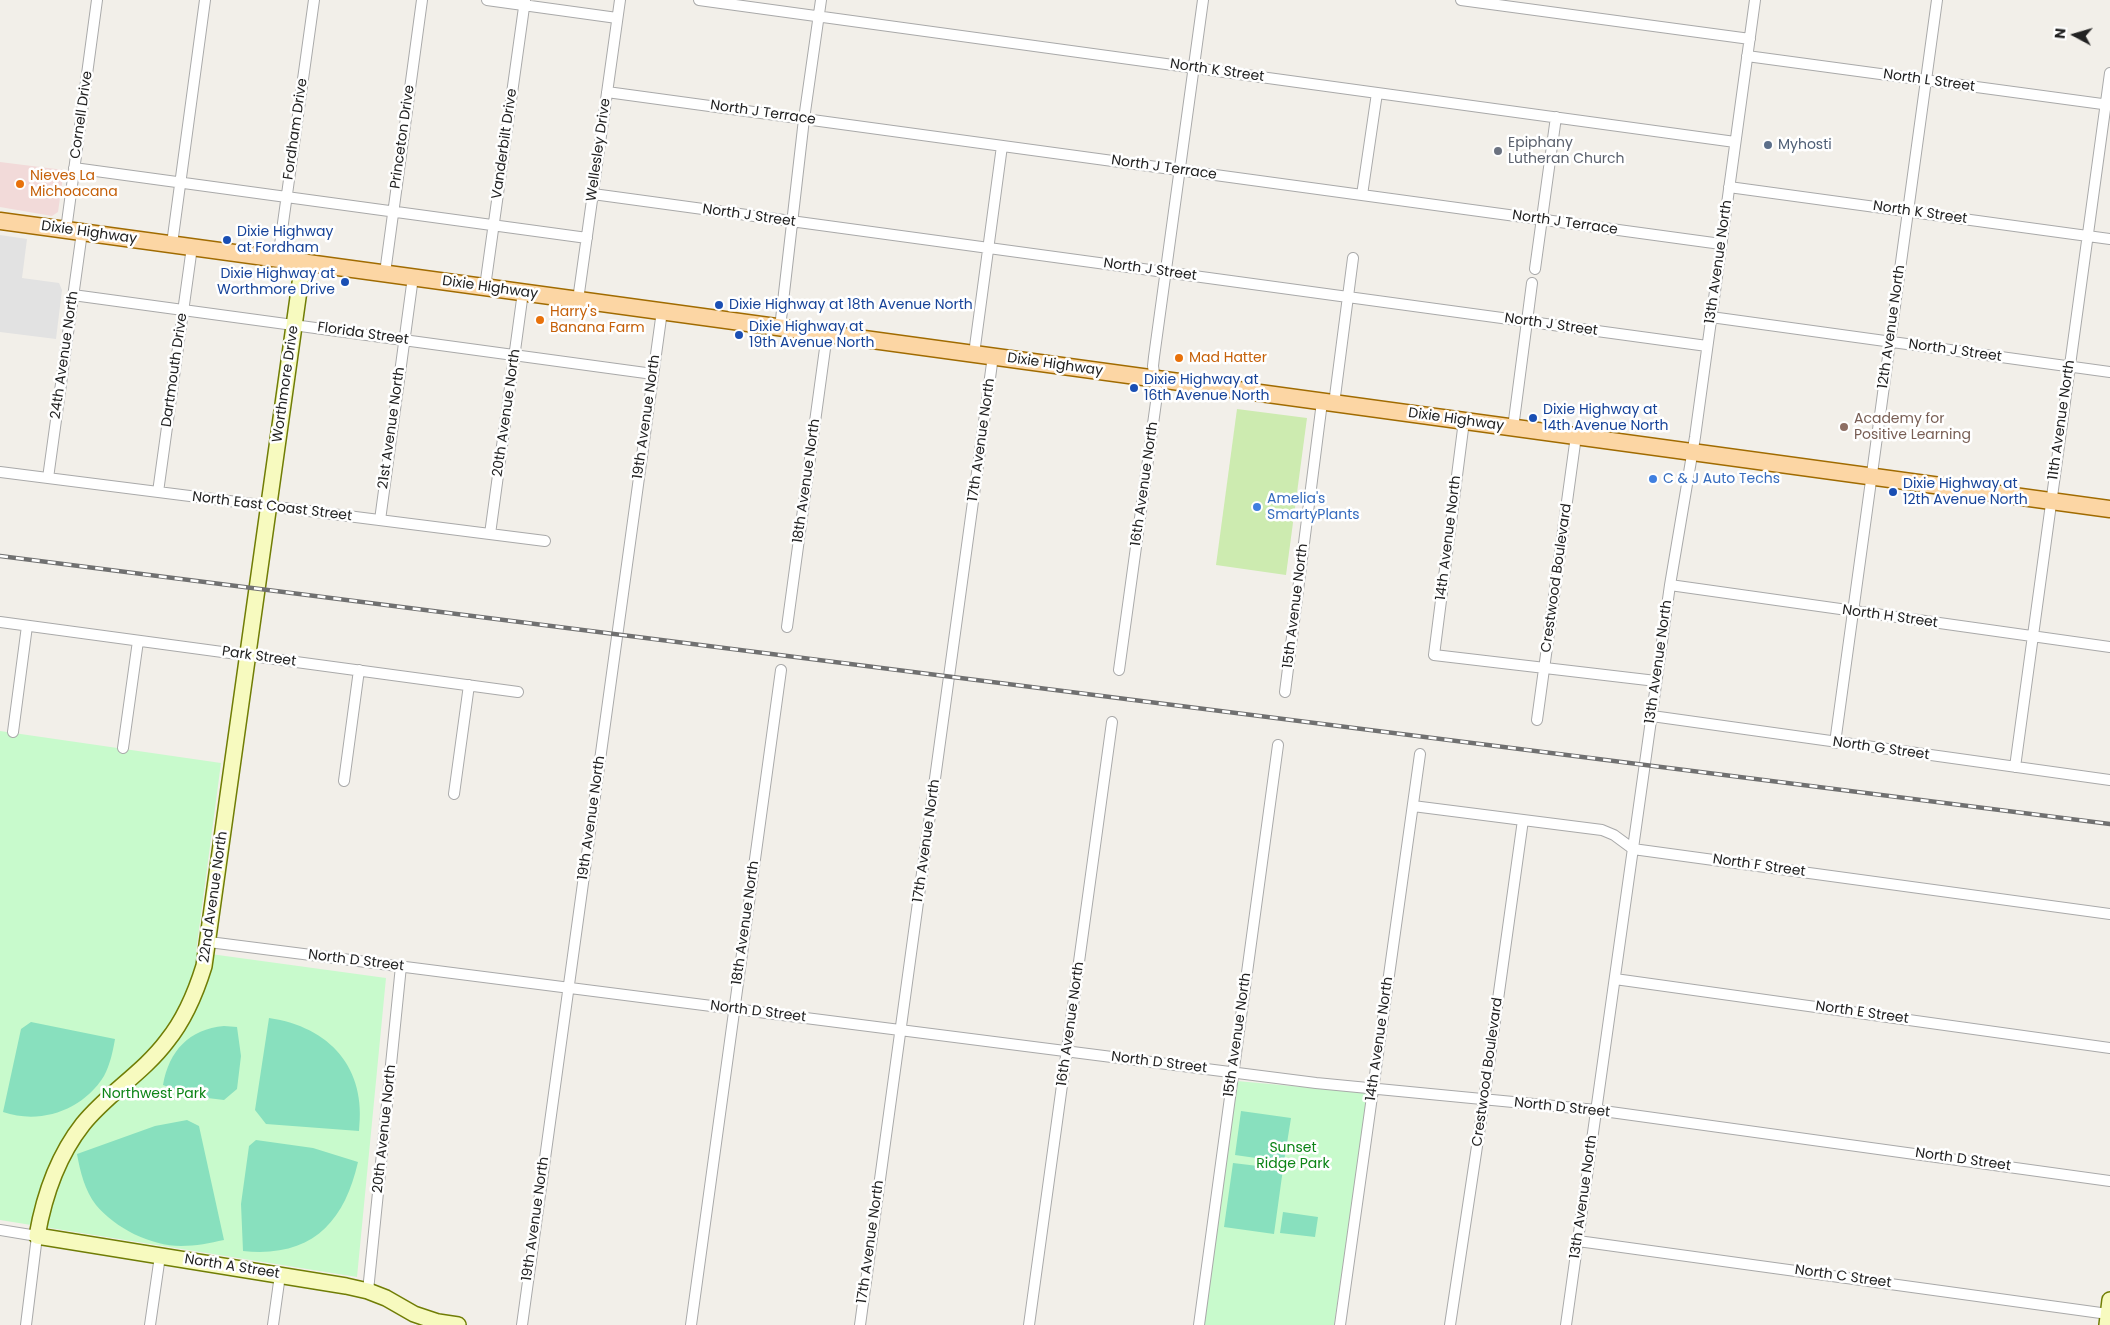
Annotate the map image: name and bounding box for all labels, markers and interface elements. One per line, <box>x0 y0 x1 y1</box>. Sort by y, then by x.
north arrow <box>2050 10 2100 60</box>
text: N <box>2050 27 2071 40</box>
street label: North K Street <box>1169 56 1265 86</box>
street label: North L Street <box>1882 66 1976 96</box>
street label: Cornell Drive <box>68 70 96 160</box>
street label: Fordham Drive <box>281 77 311 181</box>
street label: Princeton Drive <box>387 84 419 190</box>
street label: Vanderbilt Drive <box>489 88 521 200</box>
street label: Wellesley Drive <box>583 97 615 203</box>
street label: North J Terrace <box>709 97 817 129</box>
place label: Epiphany Lutheran Church <box>1508 135 1625 168</box>
place label: Myhosti <box>1778 137 1832 153</box>
marker: Myhosti <box>1762 139 1774 151</box>
marker: Epiphany Lutheran Church <box>1492 145 1504 157</box>
street label: North J Terrace <box>1110 152 1218 184</box>
place label: Nieves La Michoacana <box>30 168 118 200</box>
marker: Nieves La Michoacana <box>14 178 26 190</box>
street label: North K Street <box>1872 198 1968 228</box>
street label: 13th Avenue North <box>1702 199 1736 325</box>
street label: North J Street <box>701 201 797 231</box>
street label: North J Terrace <box>1511 207 1619 239</box>
street label: Dixie Highway <box>40 218 138 248</box>
place label: Dixie Highway at Fordham <box>237 224 333 256</box>
marker: Dixie Highway at Fordham <box>221 234 233 246</box>
street label: North J Street <box>1102 255 1198 285</box>
street label: 12th Avenue North <box>1875 264 1909 390</box>
place label: Dixie Highway at Worthmore Drive <box>217 266 335 298</box>
street label: Dixie Highway <box>441 273 539 303</box>
marker: Dixie Highway at Worthmore Drive <box>339 276 351 288</box>
street label: 24th Avenue North <box>48 290 82 420</box>
place label: Dixie Highway at 18th Avenue North <box>729 297 973 313</box>
marker: Dixie Highway at 18th Avenue North <box>713 299 725 311</box>
place label: Harry's Banana Farm <box>550 304 645 336</box>
street label: North J Street <box>1503 310 1599 340</box>
street label: Dartmouth Drive <box>159 312 191 428</box>
marker: Harry's Banana Farm <box>534 314 546 326</box>
street label: Florida Street <box>316 319 410 349</box>
place label: Dixie Highway at 19th Avenue North <box>749 319 874 352</box>
street label: Worthmore Drive <box>269 324 303 444</box>
marker: Dixie Highway at 19th Avenue North <box>733 329 745 341</box>
street label: North J Street <box>1907 336 2003 366</box>
street label: 20th Avenue North <box>490 348 524 478</box>
street label: Dixie Highway <box>1006 350 1104 380</box>
place label: Mad Hatter <box>1189 350 1267 366</box>
marker: Mad Hatter <box>1173 352 1185 364</box>
street label: 19th Avenue North <box>630 354 664 480</box>
street label: 11th Avenue North <box>2045 359 2079 481</box>
street label: 21st Avenue North <box>375 366 409 490</box>
place label: Dixie Highway at 16th Avenue North <box>1144 372 1270 404</box>
street label: 17th Avenue North <box>965 377 999 503</box>
marker: Dixie Highway at 16th Avenue North <box>1128 382 1140 394</box>
place label: Dixie Highway at 14th Avenue North <box>1543 402 1668 434</box>
street label: Dixie Highway <box>1407 405 1505 435</box>
place label: Academy for Positive Learning <box>1854 411 1971 444</box>
marker: Dixie Highway at 14th Avenue North <box>1527 412 1539 424</box>
street label: 18th Avenue North <box>790 418 824 544</box>
street label: 16th Avenue North <box>1128 421 1162 547</box>
marker: Academy for Positive Learning <box>1838 421 1850 433</box>
place label: C & J Auto Techs <box>1663 471 1780 487</box>
marker: C & J Auto Techs <box>1647 473 1659 485</box>
street label: 14th Avenue North <box>1433 475 1465 601</box>
place label: Dixie Highway at 12th Avenue North <box>1903 476 2028 508</box>
marker: Dixie Highway at 12th Avenue North <box>1887 486 1899 498</box>
street label: North East Coast Street <box>191 489 353 525</box>
place label: Amelia's SmartyPlants <box>1267 491 1360 524</box>
marker: Amelia's SmartyPlants <box>1251 501 1263 513</box>
street label: Crestwood Boulevard <box>1538 502 1576 654</box>
street label: 15th Avenue North <box>1280 543 1312 669</box>
street label: 13th Avenue North <box>1642 599 1676 725</box>
street label: North H Street <box>1841 602 1939 632</box>
street label: Park Street <box>221 643 297 671</box>
street label: North G Street <box>1832 734 1930 764</box>
street label: 19th Avenue North <box>575 755 609 881</box>
street label: 17th Avenue North <box>910 778 944 904</box>
street label: 22nd Avenue North <box>196 830 232 964</box>
street label: North F Street <box>1711 851 1807 881</box>
street label: 18th Avenue North <box>729 860 763 986</box>
street label: North D Street <box>307 947 405 975</box>
street label: 16th Avenue North <box>1054 961 1088 1087</box>
street label: 15th Avenue North <box>1221 972 1255 1098</box>
street label: 14th Avenue North <box>1363 976 1397 1102</box>
street label: Crestwood Boulevard <box>1469 996 1507 1148</box>
street label: North D Street <box>709 998 807 1026</box>
street label: North E Street <box>1814 998 1910 1028</box>
street label: North D Street <box>1110 1049 1208 1077</box>
street label: 20th Avenue North <box>370 1064 400 1194</box>
park label: Northwest Park <box>102 1086 206 1102</box>
street label: North D Street <box>1513 1095 1611 1121</box>
street label: 13th Avenue North <box>1567 1134 1601 1260</box>
park label: Sunset Ridge Park <box>1256 1140 1330 1172</box>
street label: North D Street <box>1914 1145 2012 1175</box>
street label: 19th Avenue North <box>519 1156 553 1282</box>
street label: 17th Avenue North <box>854 1179 888 1305</box>
street label: North A Street <box>183 1251 281 1283</box>
street label: North C Street <box>1794 1262 1892 1292</box>

